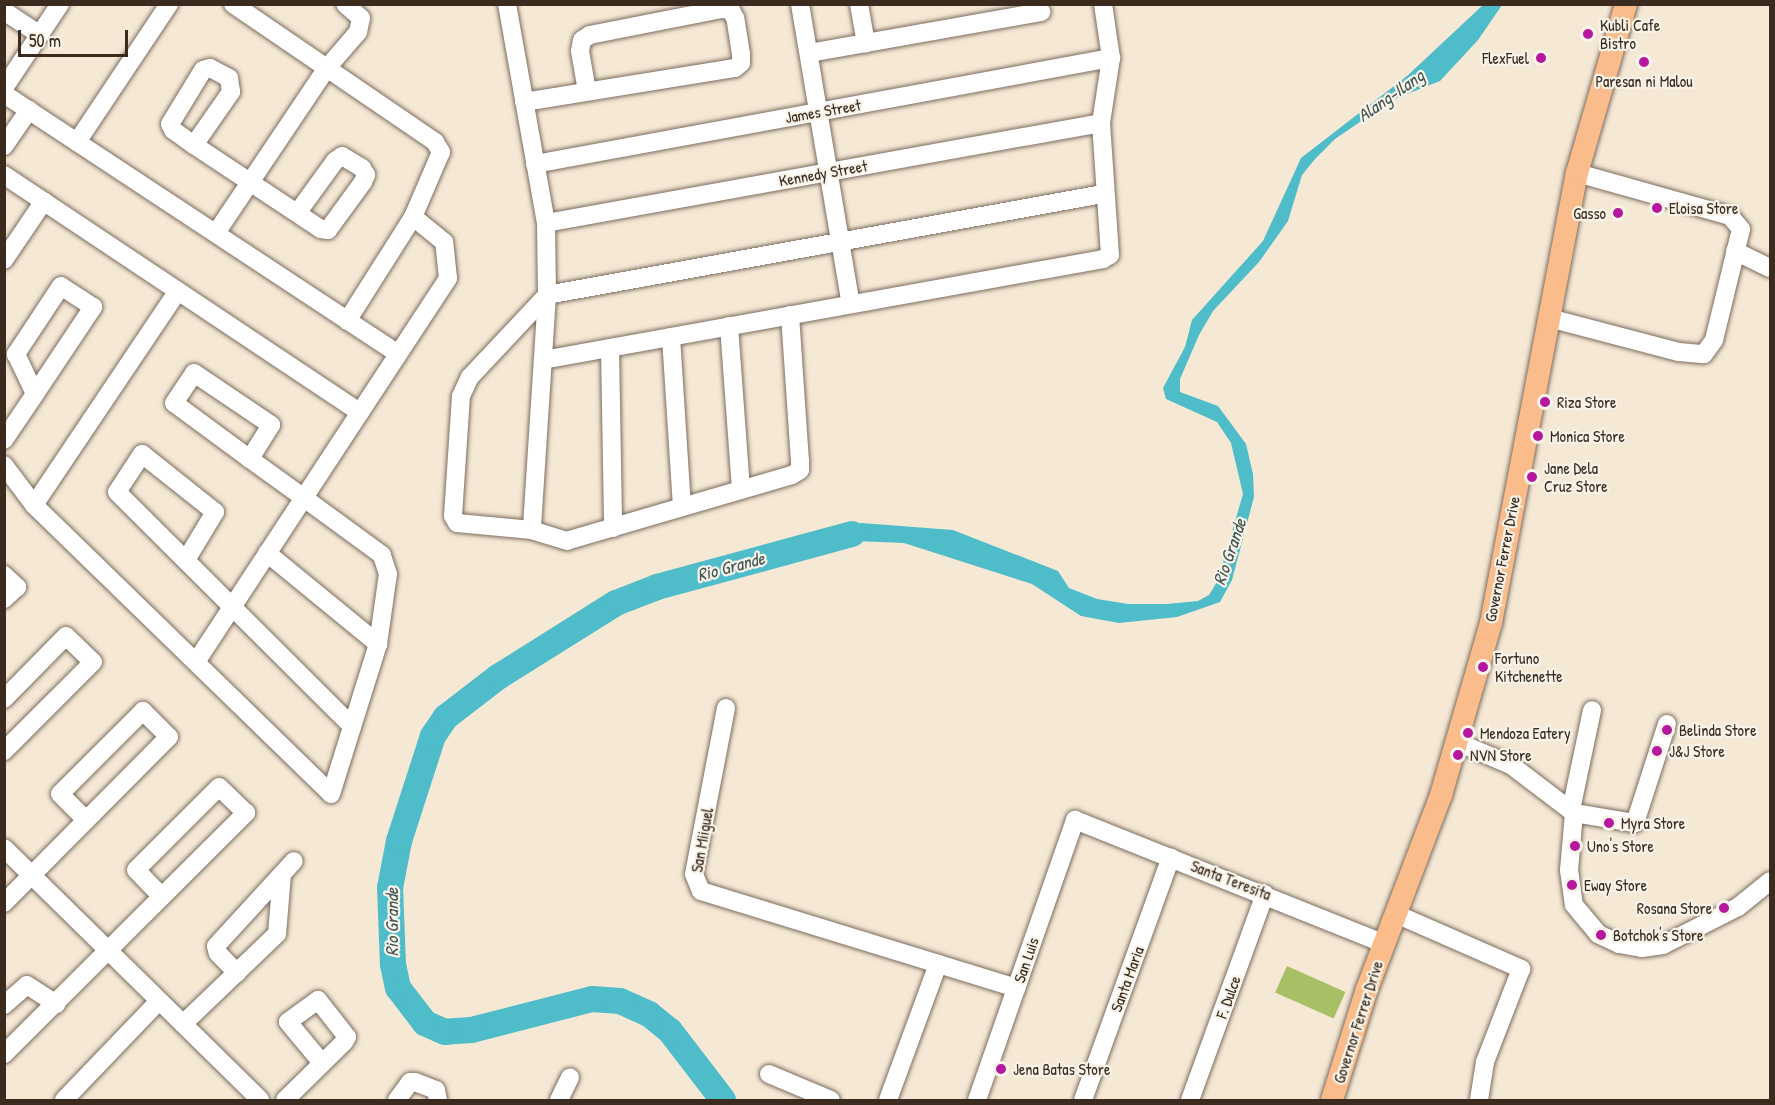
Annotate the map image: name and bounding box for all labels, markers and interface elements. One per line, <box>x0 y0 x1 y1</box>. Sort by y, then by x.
place label: Kubli Cafe Bistro <box>1600 15 1660 53</box>
scale bar <box>21 18 130 56</box>
marker: Kubli Cafe Bistro <box>1581 27 1595 41</box>
text: 50 m <box>29 28 61 53</box>
place label: FlexFuel <box>1482 48 1529 68</box>
marker: FlexFuel <box>1534 51 1548 65</box>
marker: Paresan ni Malou <box>1637 55 1651 69</box>
water label: Alang-Ilang <box>1354 65 1428 127</box>
place label: Paresan ni Malou <box>1595 71 1693 91</box>
street label: James Street <box>784 95 862 127</box>
street label: Kennedy Street <box>777 156 869 190</box>
place label: Eloisa Store <box>1669 198 1738 218</box>
marker: Eloisa Store <box>1650 201 1664 215</box>
place label: Gasso <box>1573 203 1606 223</box>
marker: Gasso <box>1611 206 1625 220</box>
place label: Riza Store <box>1557 392 1616 412</box>
marker: Riza Store <box>1538 395 1552 409</box>
place label: Monica Store <box>1550 426 1625 446</box>
marker: Monica Store <box>1531 429 1545 443</box>
place label: Jane Dela Cruz Store <box>1544 458 1608 496</box>
marker: Jane Dela Cruz Store <box>1525 470 1539 484</box>
street label: Governor Ferrer Drive <box>1480 495 1524 623</box>
water label: Rio Grande <box>1209 516 1251 588</box>
water label: Rio Grande <box>695 548 767 586</box>
place label: Fortuno Kitchenette <box>1495 648 1563 686</box>
marker: Fortuno Kitchenette <box>1476 660 1490 674</box>
place label: Belinda Store <box>1679 720 1757 740</box>
place label: Mendoza Eatery <box>1480 723 1571 743</box>
marker: Belinda Store <box>1660 723 1674 737</box>
marker: Mendoza Eatery <box>1461 726 1475 740</box>
place label: J&J Store <box>1669 741 1725 761</box>
marker: J&J Store <box>1650 744 1664 758</box>
place label: NVN Store <box>1470 745 1532 765</box>
marker: NVN Store <box>1451 748 1465 762</box>
street label: San Miiguel <box>687 806 717 874</box>
place label: Myra Store <box>1621 813 1685 833</box>
marker: Myra Store <box>1602 816 1616 830</box>
place label: Uno's Store <box>1587 836 1654 856</box>
marker: Uno's Store <box>1568 839 1582 853</box>
street label: Santa Teresita <box>1188 856 1274 904</box>
place label: Eway Store <box>1584 875 1647 895</box>
marker: Eway Store <box>1565 878 1579 892</box>
water label: Rio Grande <box>381 888 403 956</box>
place label: Rosana Store <box>1637 898 1712 918</box>
marker: Rosana Store <box>1717 901 1731 915</box>
place label: Botchok's Store <box>1613 925 1703 945</box>
marker: Botchok's Store <box>1594 928 1608 942</box>
street label: San Luis <box>1009 935 1043 985</box>
street label: Santa Maria <box>1106 944 1148 1014</box>
street label: Governor Ferrer Drive <box>1329 958 1387 1086</box>
street label: F. Dulce <box>1211 973 1245 1021</box>
place label: Jena Batas Store <box>1013 1059 1110 1079</box>
marker: Jena Batas Store <box>994 1062 1008 1076</box>

